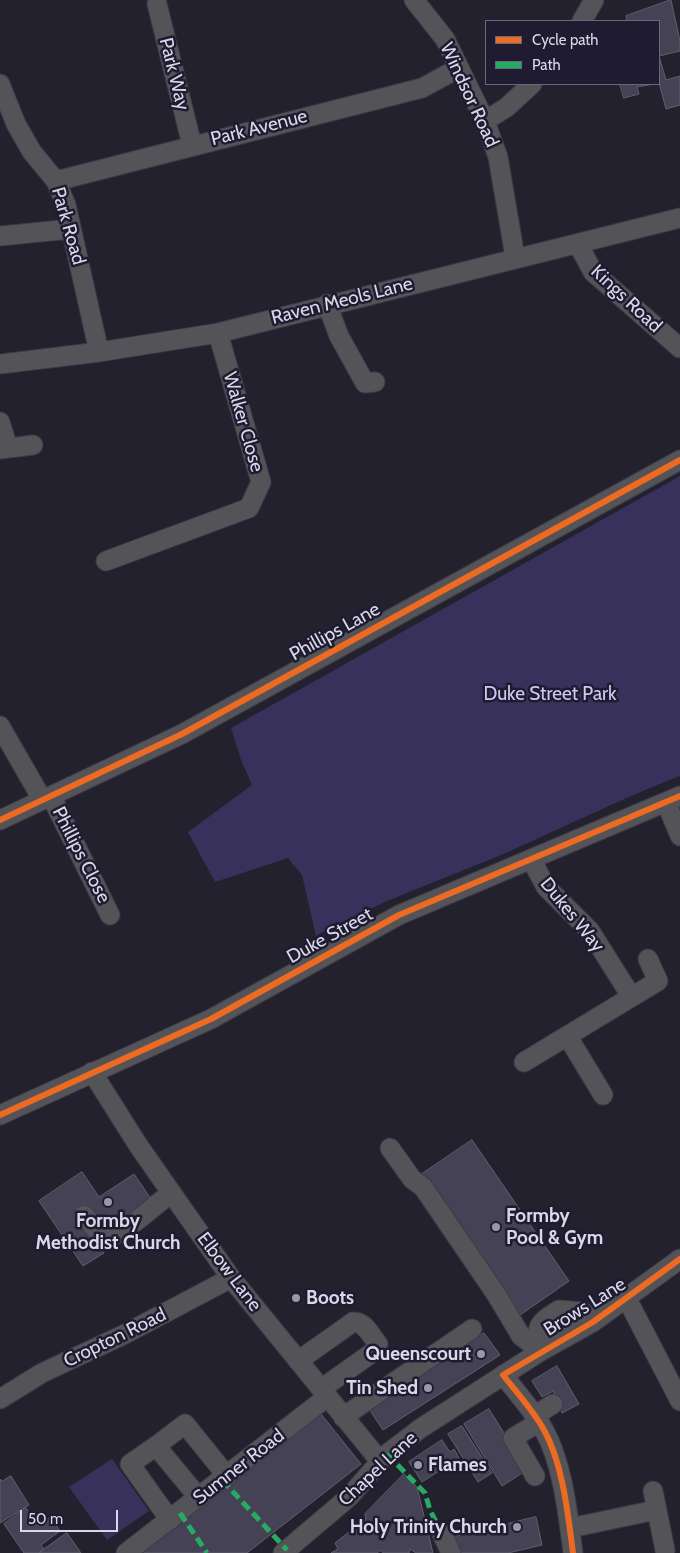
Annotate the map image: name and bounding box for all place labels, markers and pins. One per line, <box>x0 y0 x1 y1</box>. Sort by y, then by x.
marker: Formby Methodist Church <box>102 1196 114 1208</box>
place label: Formby Pool & Gym <box>506 1205 603 1249</box>
place label: Formby Methodist Church <box>35 1210 181 1254</box>
marker: Formby Pool & Gym <box>490 1221 502 1233</box>
place label: Boots <box>306 1287 354 1309</box>
marker: Boots <box>290 1292 302 1304</box>
place label: Queenscourt <box>365 1343 471 1365</box>
marker: Queenscourt <box>475 1348 487 1360</box>
place label: Tin Shed <box>346 1377 418 1399</box>
marker: Tin Shed <box>422 1382 434 1394</box>
place label: Flames <box>428 1454 487 1476</box>
marker: Flames <box>412 1459 424 1471</box>
place label: Holy Trinity Church <box>350 1516 507 1538</box>
marker: Holy Trinity Church <box>511 1521 523 1533</box>

